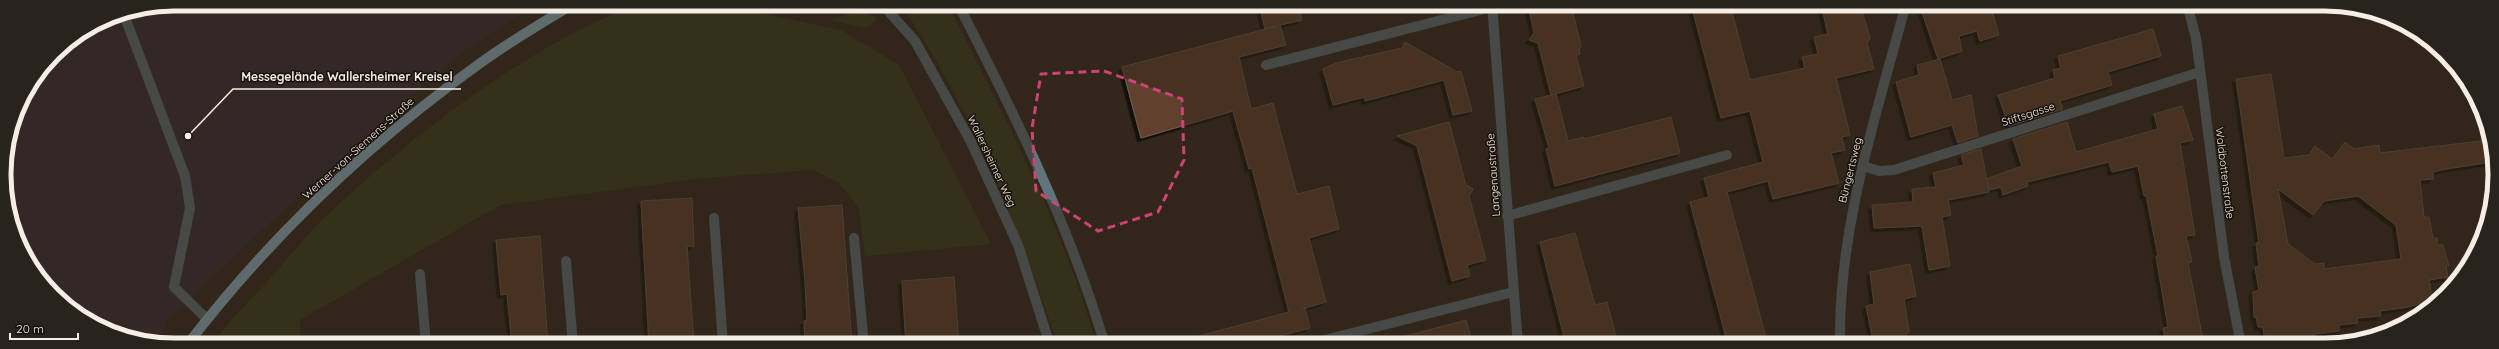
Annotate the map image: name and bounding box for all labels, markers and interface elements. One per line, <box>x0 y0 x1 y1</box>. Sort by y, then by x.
callout: Messegelände Wallersheimer Kreisel <box>233 65 461 89</box>
text: Messegelände Wallersheimer Kreisel <box>241 69 453 84</box>
street label: Werner-von-Siemens-Straße <box>299 94 417 202</box>
street label: Stiftsgasse <box>2000 99 2056 129</box>
street label: Wallersheimer Weg <box>965 113 1019 209</box>
street label: Waldbottenstraße <box>2212 126 2238 220</box>
street label: Langenaustraße <box>1483 133 1503 217</box>
street label: Büngertsweg <box>1835 136 1865 204</box>
scale bar <box>10 315 78 341</box>
text: 20 m <box>16 321 44 336</box>

